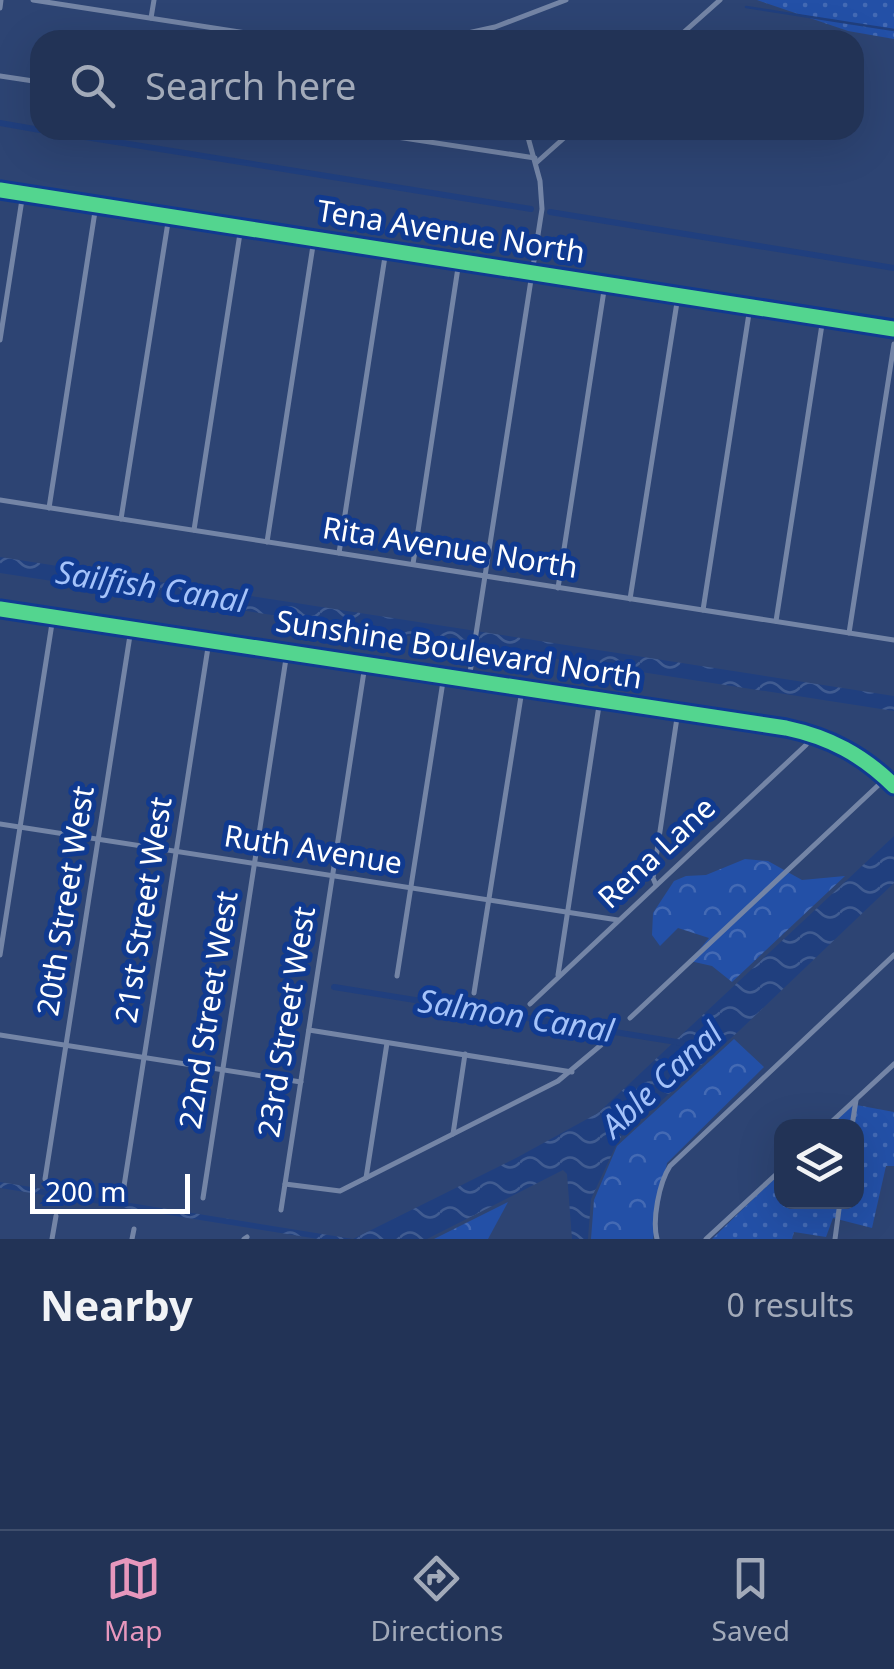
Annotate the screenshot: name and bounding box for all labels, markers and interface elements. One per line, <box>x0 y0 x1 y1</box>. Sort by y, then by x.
search box <box>30 30 864 140</box>
icon: search <box>65 58 120 113</box>
text: Search here <box>145 59 356 111</box>
street label: Tena Avenue North <box>314 189 588 272</box>
street label: Rita Avenue North <box>320 506 581 587</box>
water label: Sailfish Canal <box>53 549 250 622</box>
street label: Sunshine Boulevard North <box>273 599 645 698</box>
street label: 20th Street West <box>26 783 103 1019</box>
street label: Rena Lane <box>588 787 724 917</box>
street label: 21st Street West <box>104 794 181 1026</box>
street label: Ruth Avenue <box>221 814 405 883</box>
street label: 22nd Street West <box>168 888 247 1132</box>
street label: 23rd Street West <box>247 903 324 1140</box>
water label: Salmon Canal <box>415 978 618 1051</box>
water label: Able Canal <box>590 1011 731 1147</box>
map controls <box>774 1119 864 1209</box>
button: layers <box>774 1119 864 1209</box>
scale bar <box>30 1169 190 1214</box>
text: 200 m <box>45 1172 127 1210</box>
text: Nearby <box>40 1276 193 1333</box>
text: 0 results <box>727 1283 854 1326</box>
tab: Map <box>104 1551 162 1649</box>
tab: Directions <box>371 1551 503 1649</box>
tab: Saved <box>712 1551 790 1649</box>

